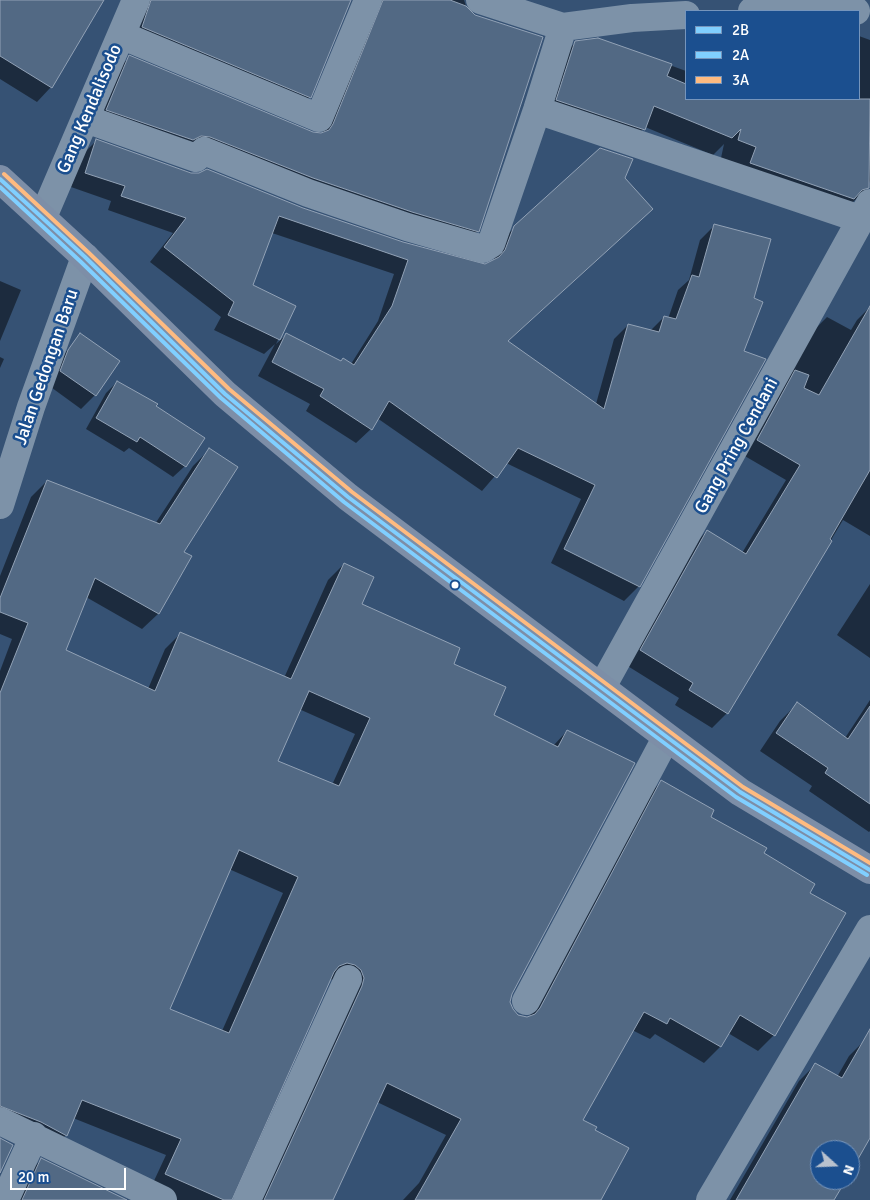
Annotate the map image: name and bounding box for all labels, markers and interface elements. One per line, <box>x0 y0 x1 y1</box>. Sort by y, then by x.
legend <box>685 10 860 100</box>
text: 2B <box>732 21 749 39</box>
street label: Gang Kendalisodo <box>53 41 127 177</box>
text: 2A <box>732 46 749 64</box>
text: 3A <box>732 71 749 89</box>
street label: Jalan Gedongan Baru <box>10 286 84 448</box>
street label: Gang Pring Cendani <box>691 374 783 518</box>
unlabelled marker <box>450 580 460 590</box>
north arrow <box>810 1140 860 1190</box>
scale bar <box>12 1158 129 1190</box>
text: N <box>839 1162 858 1177</box>
text: 20 m <box>18 1168 49 1186</box>

